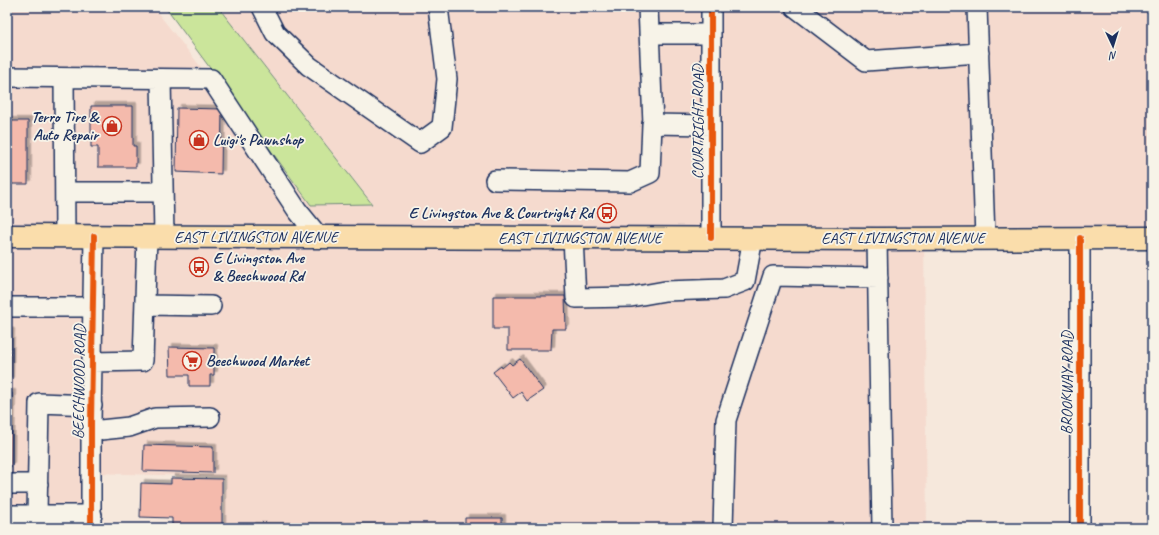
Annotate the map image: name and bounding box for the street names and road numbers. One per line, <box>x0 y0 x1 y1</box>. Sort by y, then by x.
street label: COURTRIGHT ROAD <box>688 63 708 179</box>
street label: EAST LIVINGSTON AVENUE <box>174 227 340 247</box>
street label: EAST LIVINGSTON AVENUE <box>498 228 664 248</box>
street label: EAST LIVINGSTON AVENUE <box>821 228 987 248</box>
street label: BEECHWOOD ROAD <box>68 323 90 439</box>
street label: BROOKWAY ROAD <box>1057 330 1077 435</box>

